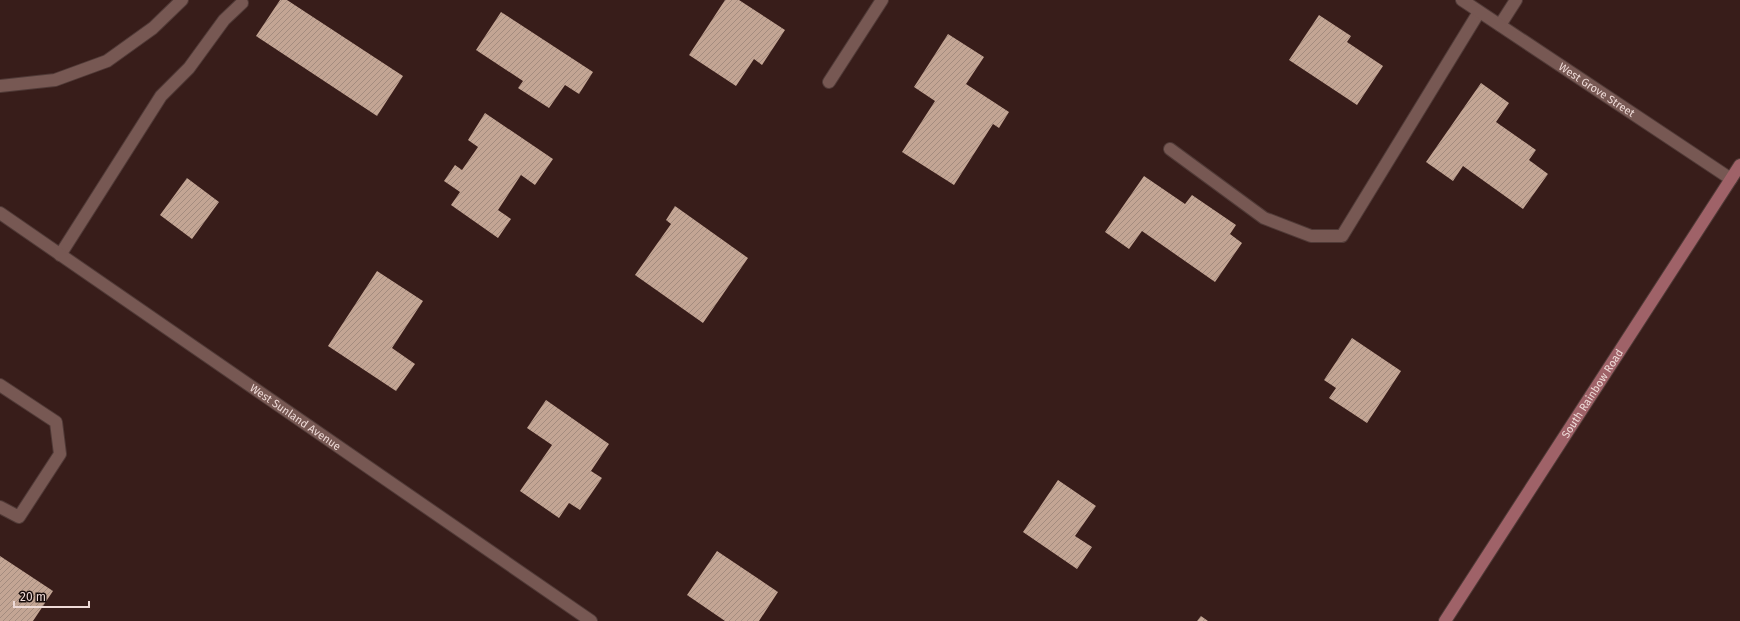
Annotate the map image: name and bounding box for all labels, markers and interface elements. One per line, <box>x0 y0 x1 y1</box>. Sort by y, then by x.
street label: West Grove Street <box>1556 60 1637 120</box>
street label: South Rainbow Road <box>1559 346 1626 440</box>
street label: West Sunland Avenue <box>247 381 343 453</box>
scale bar <box>14 583 89 609</box>
text: 20 m <box>20 590 46 604</box>

